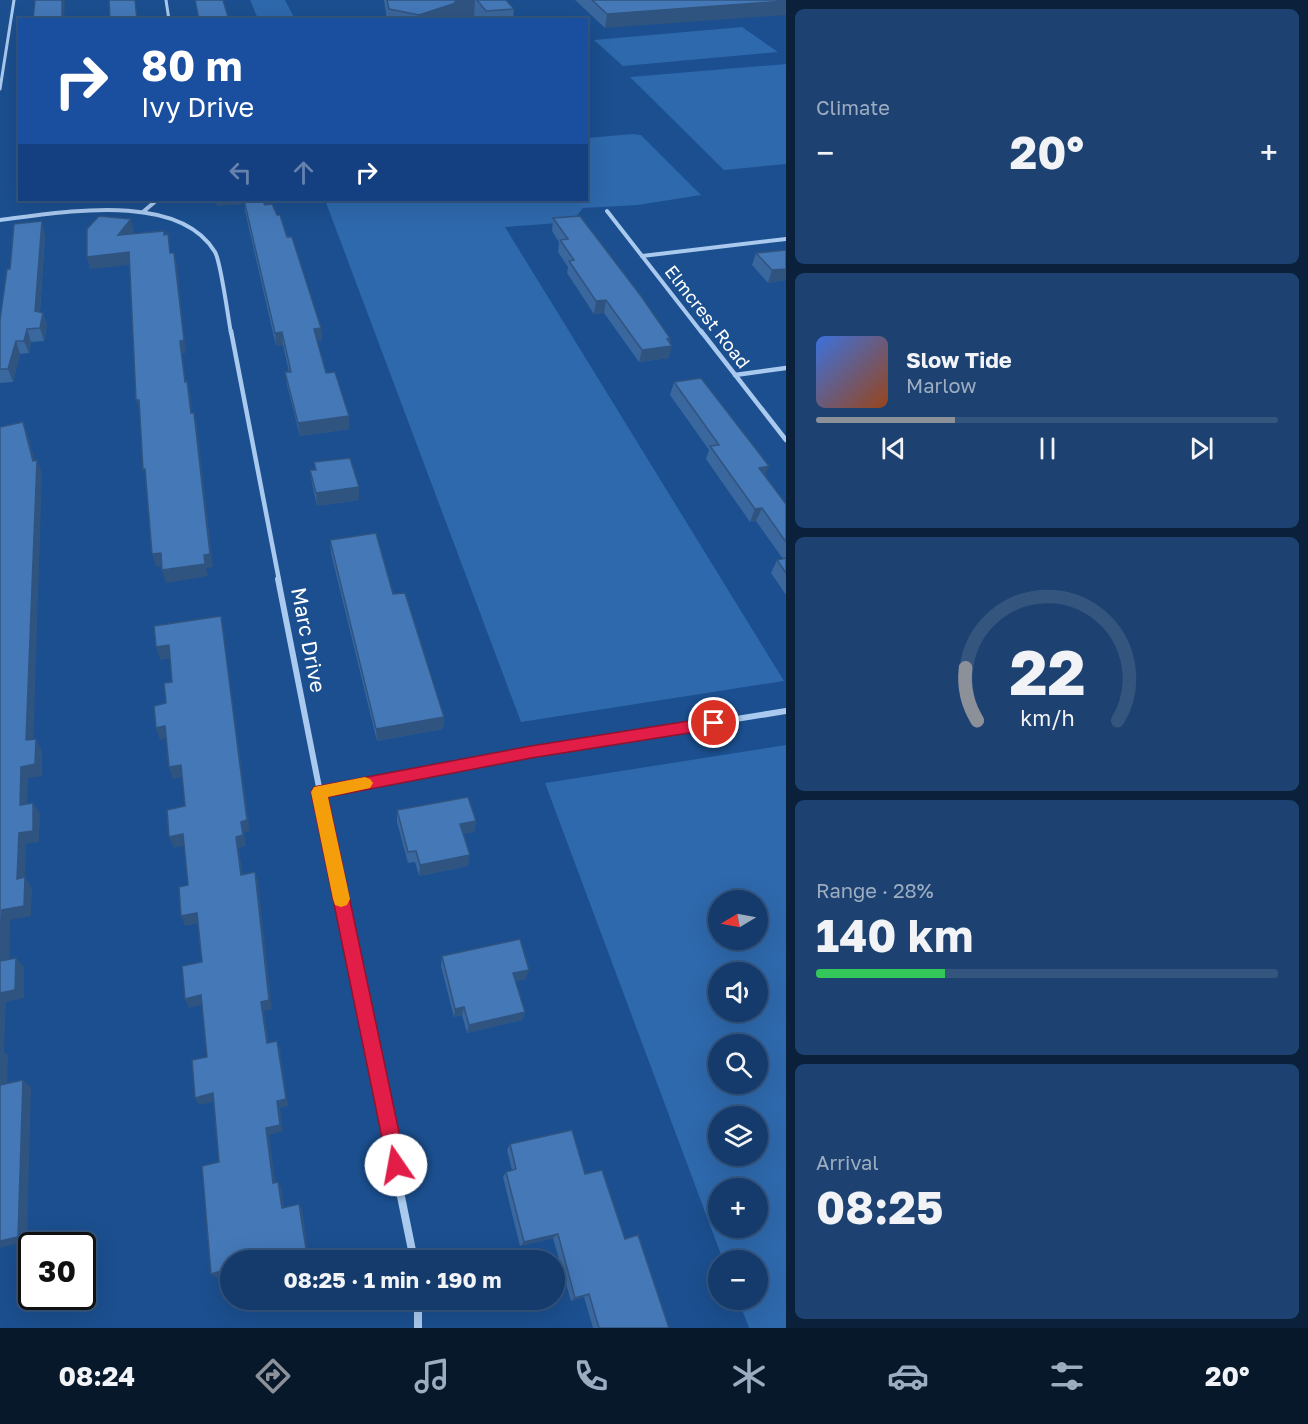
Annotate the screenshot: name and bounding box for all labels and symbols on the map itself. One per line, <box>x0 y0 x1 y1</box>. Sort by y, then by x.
street label: Elmcrest Road <box>661 260 755 372</box>
street label: Marc Drive <box>286 585 332 695</box>
pin <box>688 697 739 748</box>
north arrow <box>708 890 768 950</box>
position arrow <box>364 1133 428 1197</box>
speed limit sign: 30 <box>18 1232 96 1310</box>

